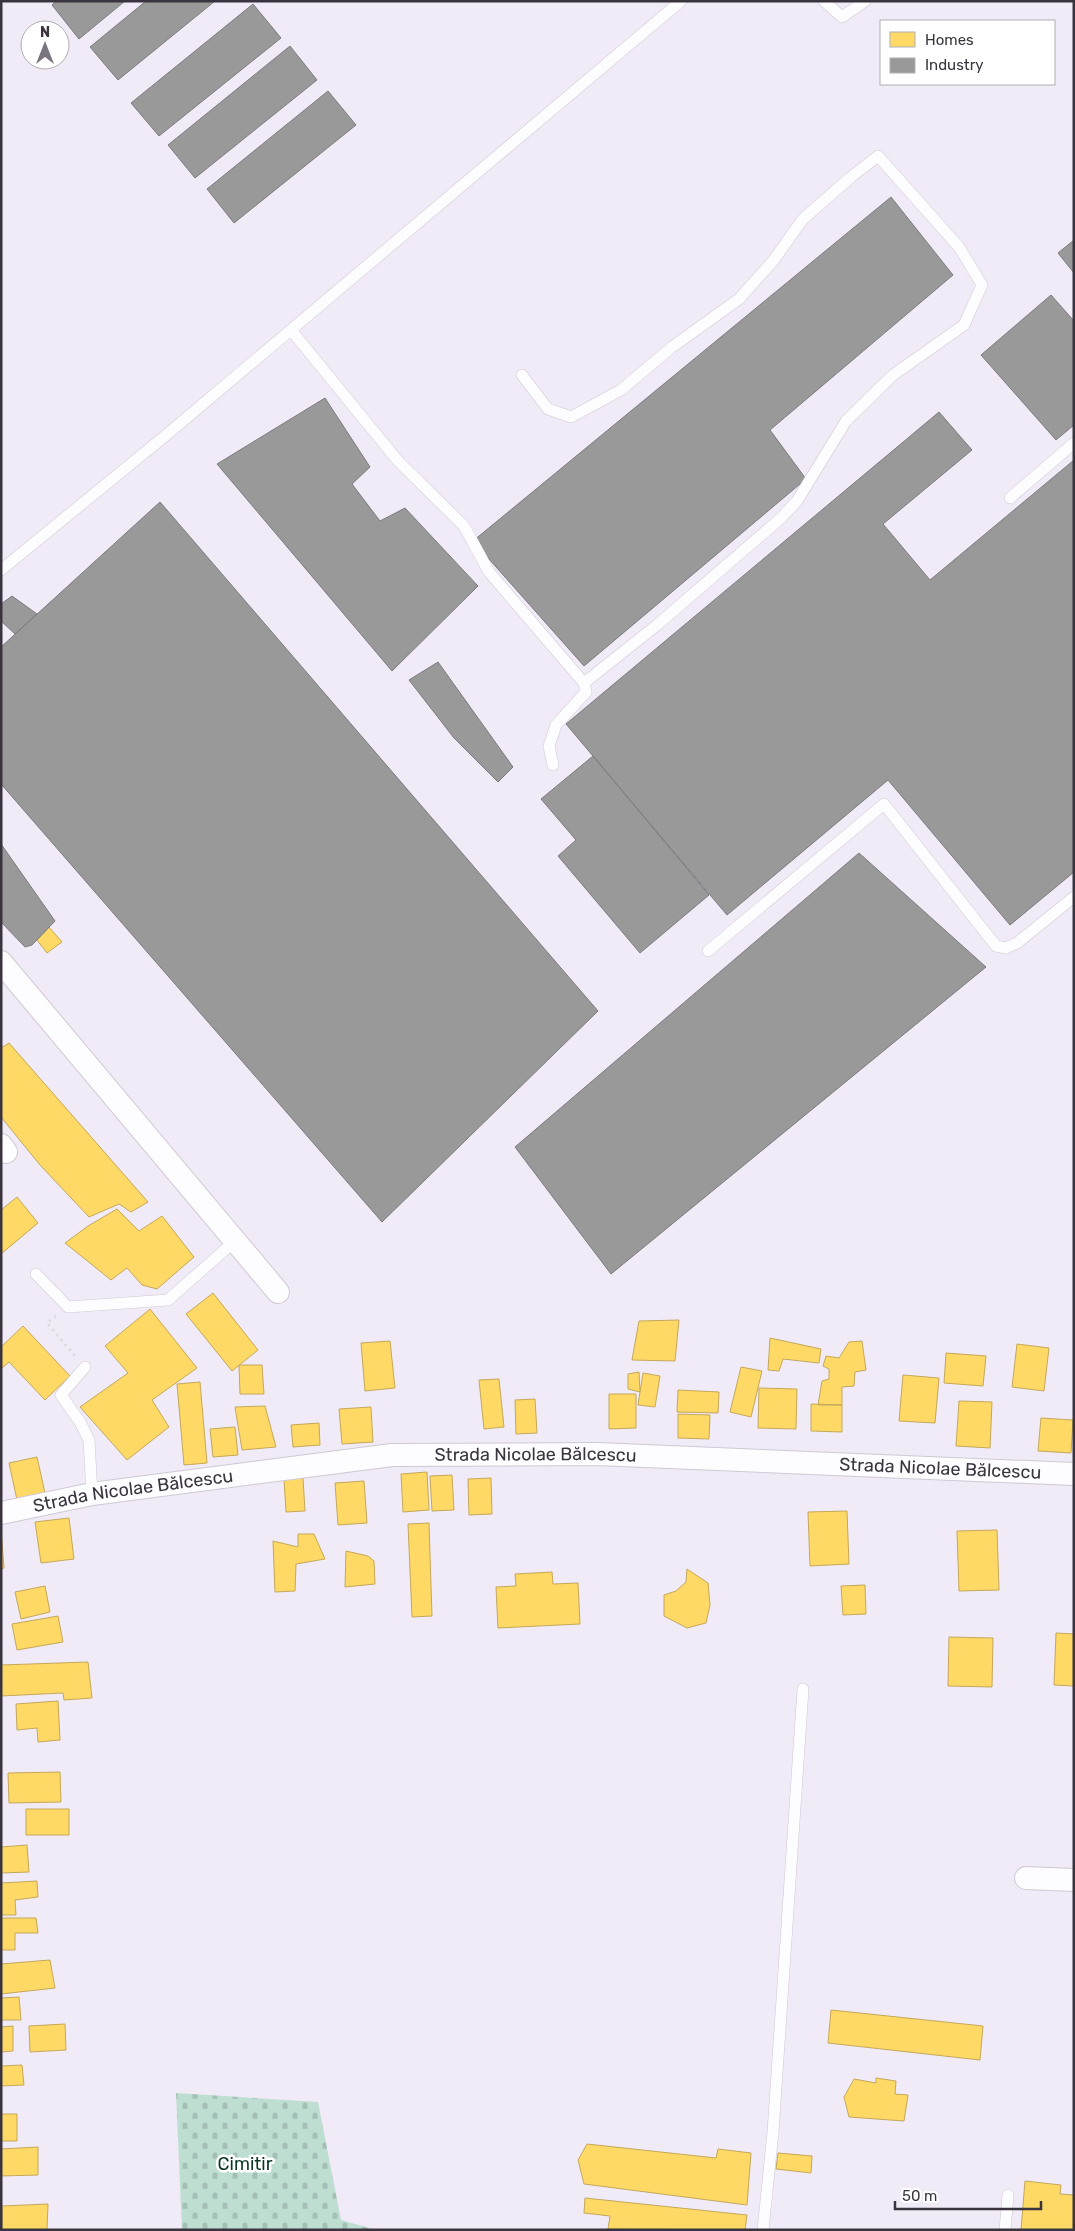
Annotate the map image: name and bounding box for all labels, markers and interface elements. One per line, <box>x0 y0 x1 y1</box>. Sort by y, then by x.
north arrow <box>20 20 70 70</box>
legend <box>880 20 1055 85</box>
text: N <box>40 24 50 41</box>
text: Homes <box>925 31 974 49</box>
text: Industry <box>925 56 984 74</box>
street label: Strada Nicolae Bălcescu <box>434 1443 637 1467</box>
street label: Strada Nicolae Bălcescu <box>839 1453 1042 1484</box>
street label: Strada Nicolae Bălcescu <box>31 1465 234 1517</box>
park label: Cimitir <box>218 2153 273 2175</box>
scale bar <box>895 2178 1041 2210</box>
text: 50 m <box>902 2187 937 2205</box>

